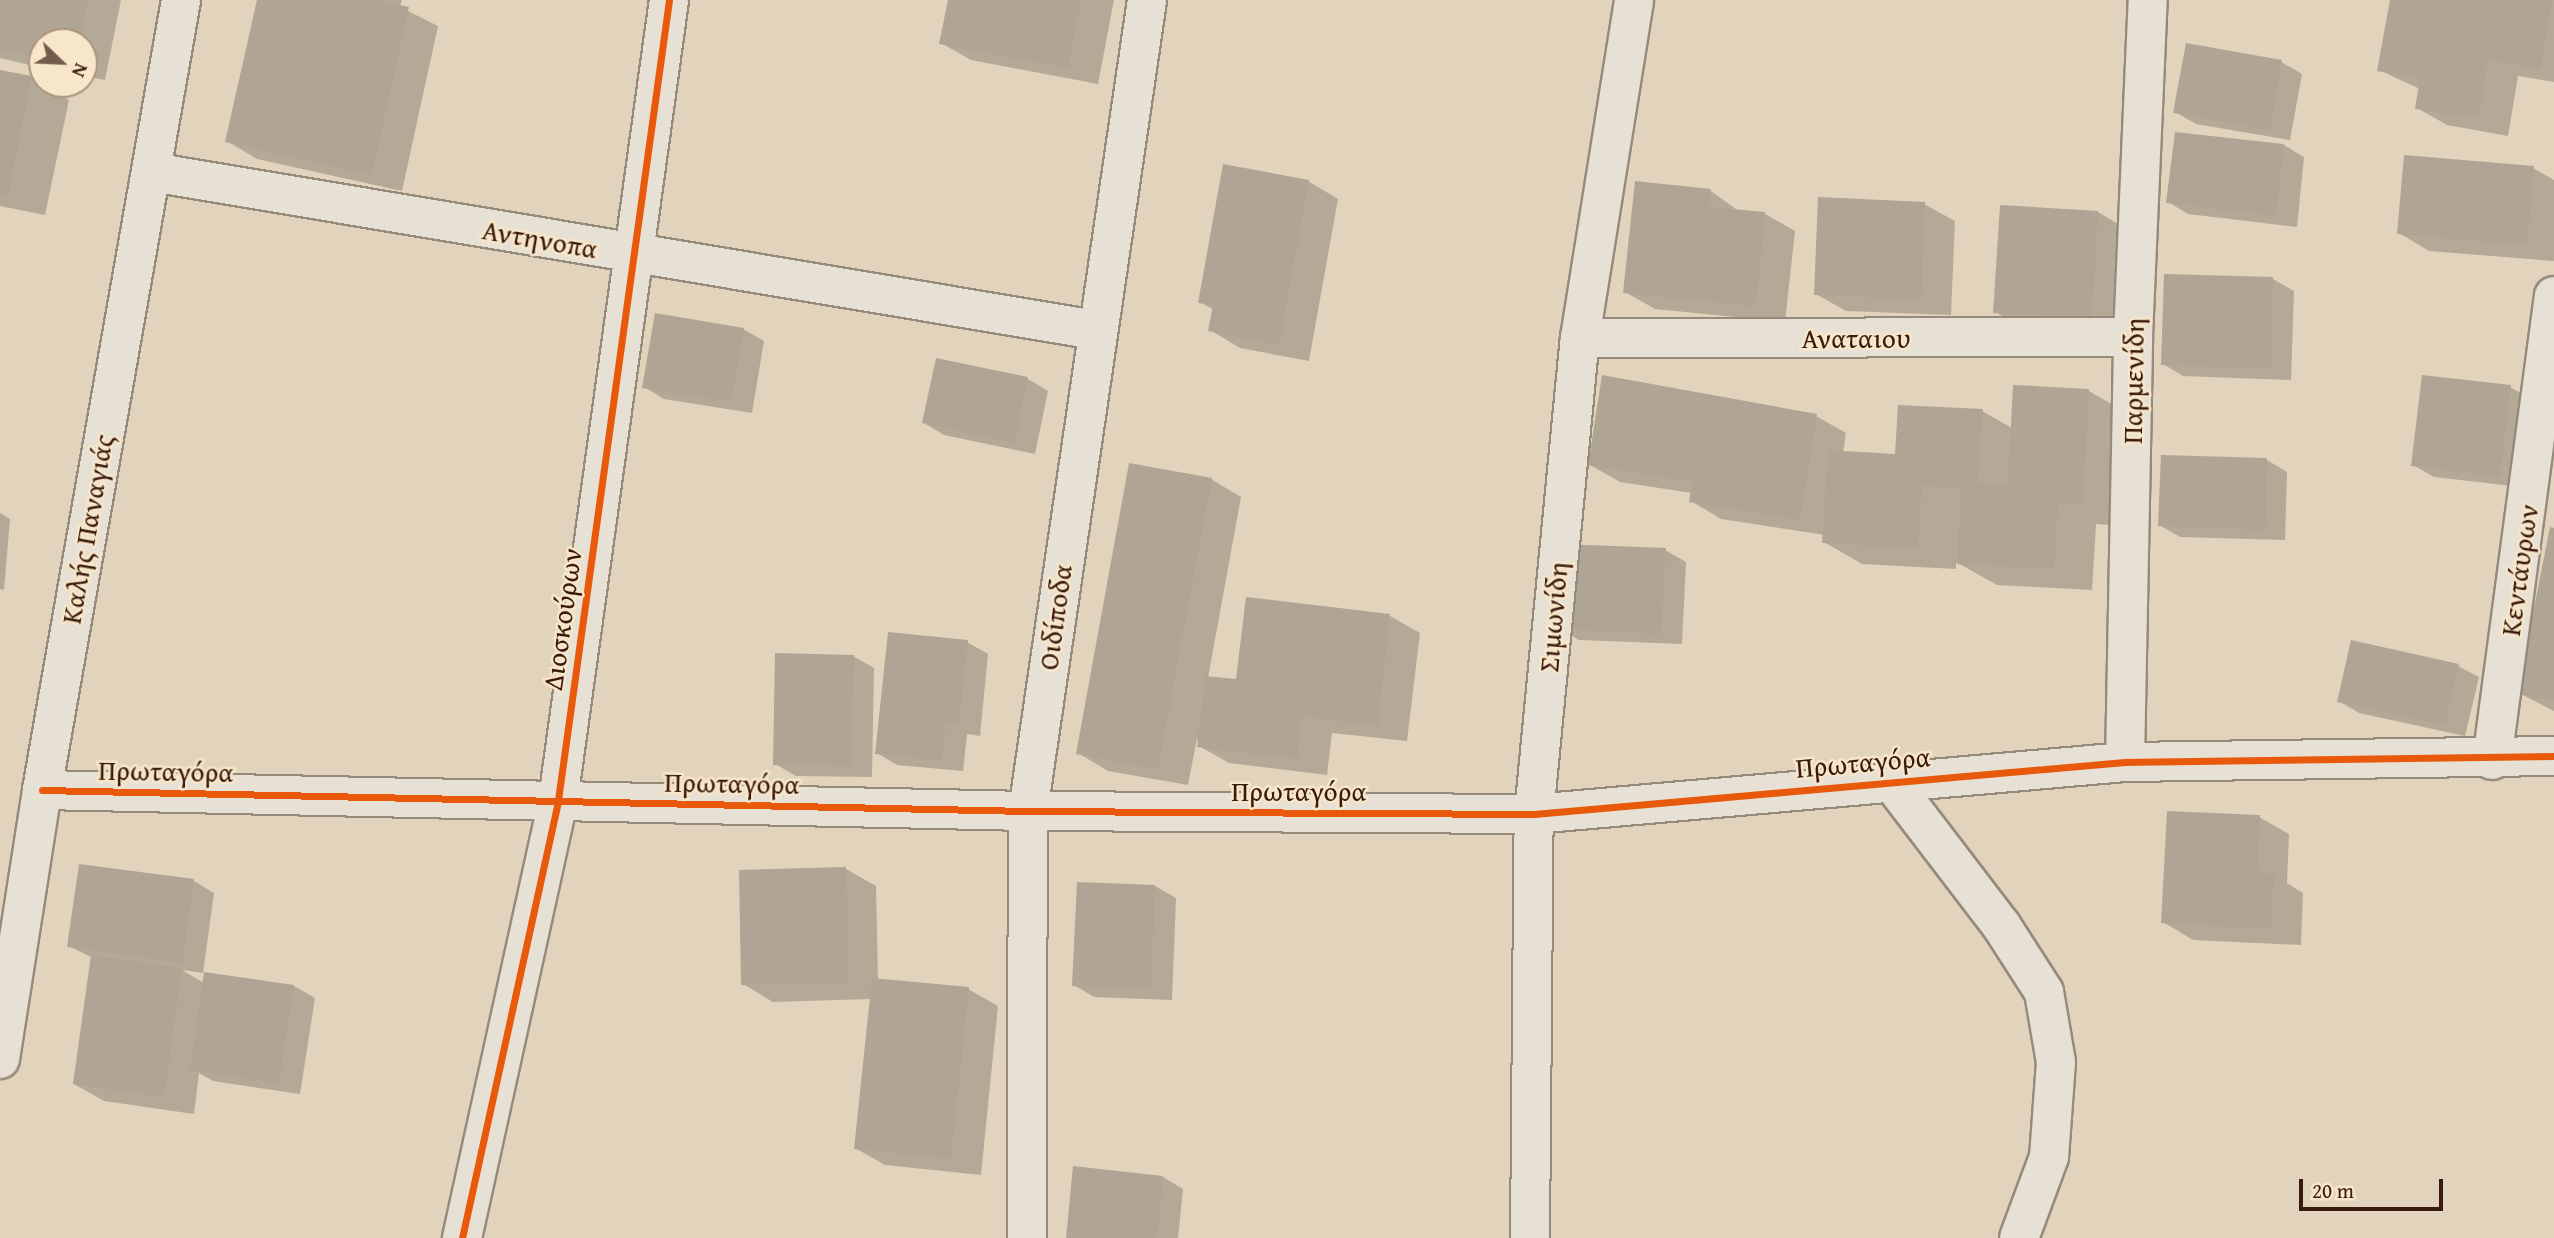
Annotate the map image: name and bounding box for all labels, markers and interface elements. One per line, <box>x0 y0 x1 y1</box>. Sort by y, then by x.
north arrow <box>28 28 98 98</box>
text: N <box>65 59 96 82</box>
street label: Αντηνοπα <box>480 212 600 266</box>
street label: Παρμενίδη <box>2115 318 2151 444</box>
street label: Αναταιου <box>1801 321 1911 355</box>
street label: Καλής Παναγιάς <box>54 432 120 626</box>
street label: Κεντάυρων <box>2493 502 2545 638</box>
street label: Διοσκούρων <box>535 546 589 692</box>
street label: Σιμωνίδη <box>1531 560 1575 674</box>
street label: Οιδίποδα <box>1031 562 1079 672</box>
street label: Πρωταγόρα <box>1794 739 1932 785</box>
street label: Πρωταγόρα <box>98 753 234 789</box>
street label: Πρωταγόρα <box>664 765 800 801</box>
street label: Πρωταγόρα <box>1231 774 1367 808</box>
scale bar <box>2302 1164 2446 1208</box>
text: 20 m <box>2312 1175 2354 1206</box>

